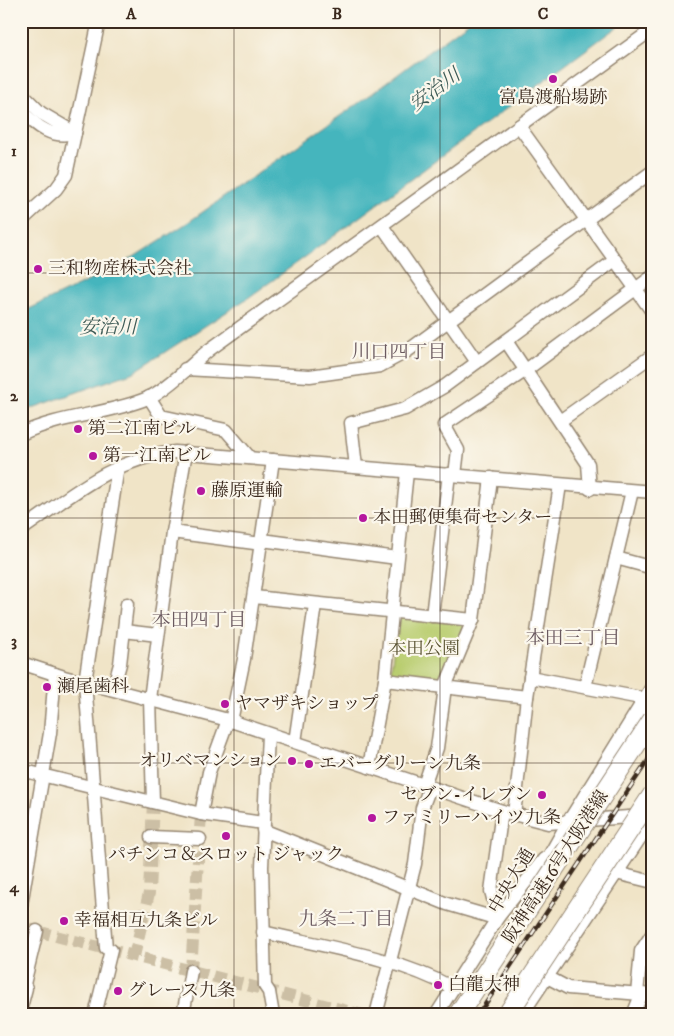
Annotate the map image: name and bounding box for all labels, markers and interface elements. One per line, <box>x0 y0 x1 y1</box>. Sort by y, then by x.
text: A <box>125 4 137 24</box>
text: B <box>332 4 342 24</box>
text: C <box>538 4 548 24</box>
water label: 安治川 <box>405 63 466 116</box>
marker: 富島渡船場跡 <box>547 73 559 85</box>
place label: 富島渡船場跡 <box>499 87 607 109</box>
text: 1 <box>11 141 17 161</box>
place label: 三和物産株式会社 <box>48 258 192 280</box>
marker: 三和物産株式会社 <box>32 263 44 275</box>
water label: 安治川 <box>79 316 138 339</box>
district label: 川口四丁目 <box>351 341 447 364</box>
text: 2 <box>10 386 19 406</box>
place label: 第二江南ビル <box>88 418 196 440</box>
marker: 第二江南ビル <box>72 423 84 435</box>
place label: 第一江南ビル <box>103 445 211 467</box>
marker: 第一江南ビル <box>87 450 99 462</box>
place label: 藤原運輸 <box>211 480 283 502</box>
marker: 藤原運輸 <box>195 485 207 497</box>
place label: 本田郵便集荷センター <box>373 507 552 529</box>
marker: 本田郵便集荷センター <box>357 512 369 524</box>
district label: 本田四丁目 <box>151 609 247 632</box>
district label: 本田三丁目 <box>525 627 621 650</box>
text: 3 <box>11 631 17 651</box>
park label: 本田公園 <box>388 638 460 660</box>
place label: 瀬尾歯科 <box>57 676 129 698</box>
marker: 瀬尾歯科 <box>41 681 53 693</box>
place label: ヤマザキショップ <box>235 693 378 715</box>
marker: ヤマザキショップ <box>219 698 231 710</box>
place label: オリベマンション <box>139 750 282 772</box>
place label: エバーグリーン九条 <box>319 753 481 775</box>
marker: オリベマンション <box>286 755 298 767</box>
marker: エバーグリーン九条 <box>303 758 315 770</box>
place label: セブン-イレブン <box>400 784 532 806</box>
street label: 阪神高速16号大阪港線 <box>498 786 614 948</box>
marker: セブン-イレブン <box>536 789 548 801</box>
place label: ファミリーハイツ九条 <box>382 807 561 829</box>
marker: ファミリーハイツ九条 <box>366 812 378 824</box>
marker: パチンコ＆スロット ジャック <box>220 830 232 842</box>
place label: パチンコ＆スロット ジャック <box>108 844 344 866</box>
street label: 中央大通 <box>484 844 540 918</box>
text: 4 <box>8 877 19 897</box>
district label: 九条二丁目 <box>298 908 394 931</box>
place label: 幸福相互九条ビル <box>74 910 218 932</box>
marker: 幸福相互九条ビル <box>58 915 70 927</box>
place label: 白龍大神 <box>448 974 520 996</box>
marker: 白龍大神 <box>432 979 444 991</box>
place label: グレース九条 <box>128 980 235 1002</box>
marker: グレース九条 <box>112 985 124 997</box>

